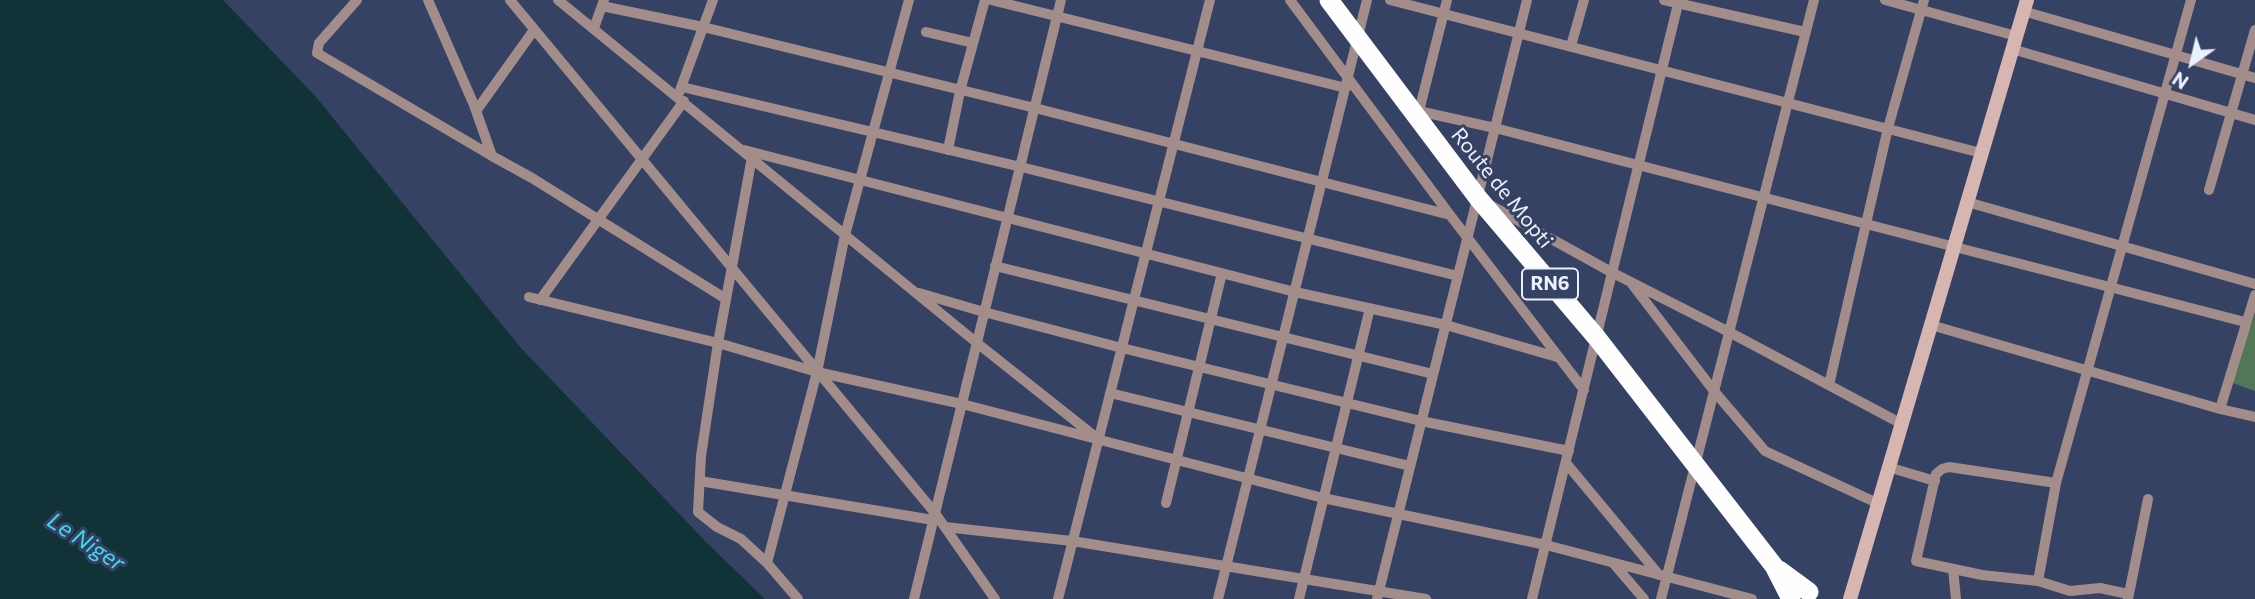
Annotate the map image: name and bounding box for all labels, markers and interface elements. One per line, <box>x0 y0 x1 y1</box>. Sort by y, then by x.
north arrow <box>2157 28 2227 98</box>
text: N <box>2168 67 2192 94</box>
street label: Route de Mopti <box>1446 123 1558 253</box>
road number: RN6 <box>1522 268 1578 300</box>
water label: Le Niger <box>42 507 130 577</box>

